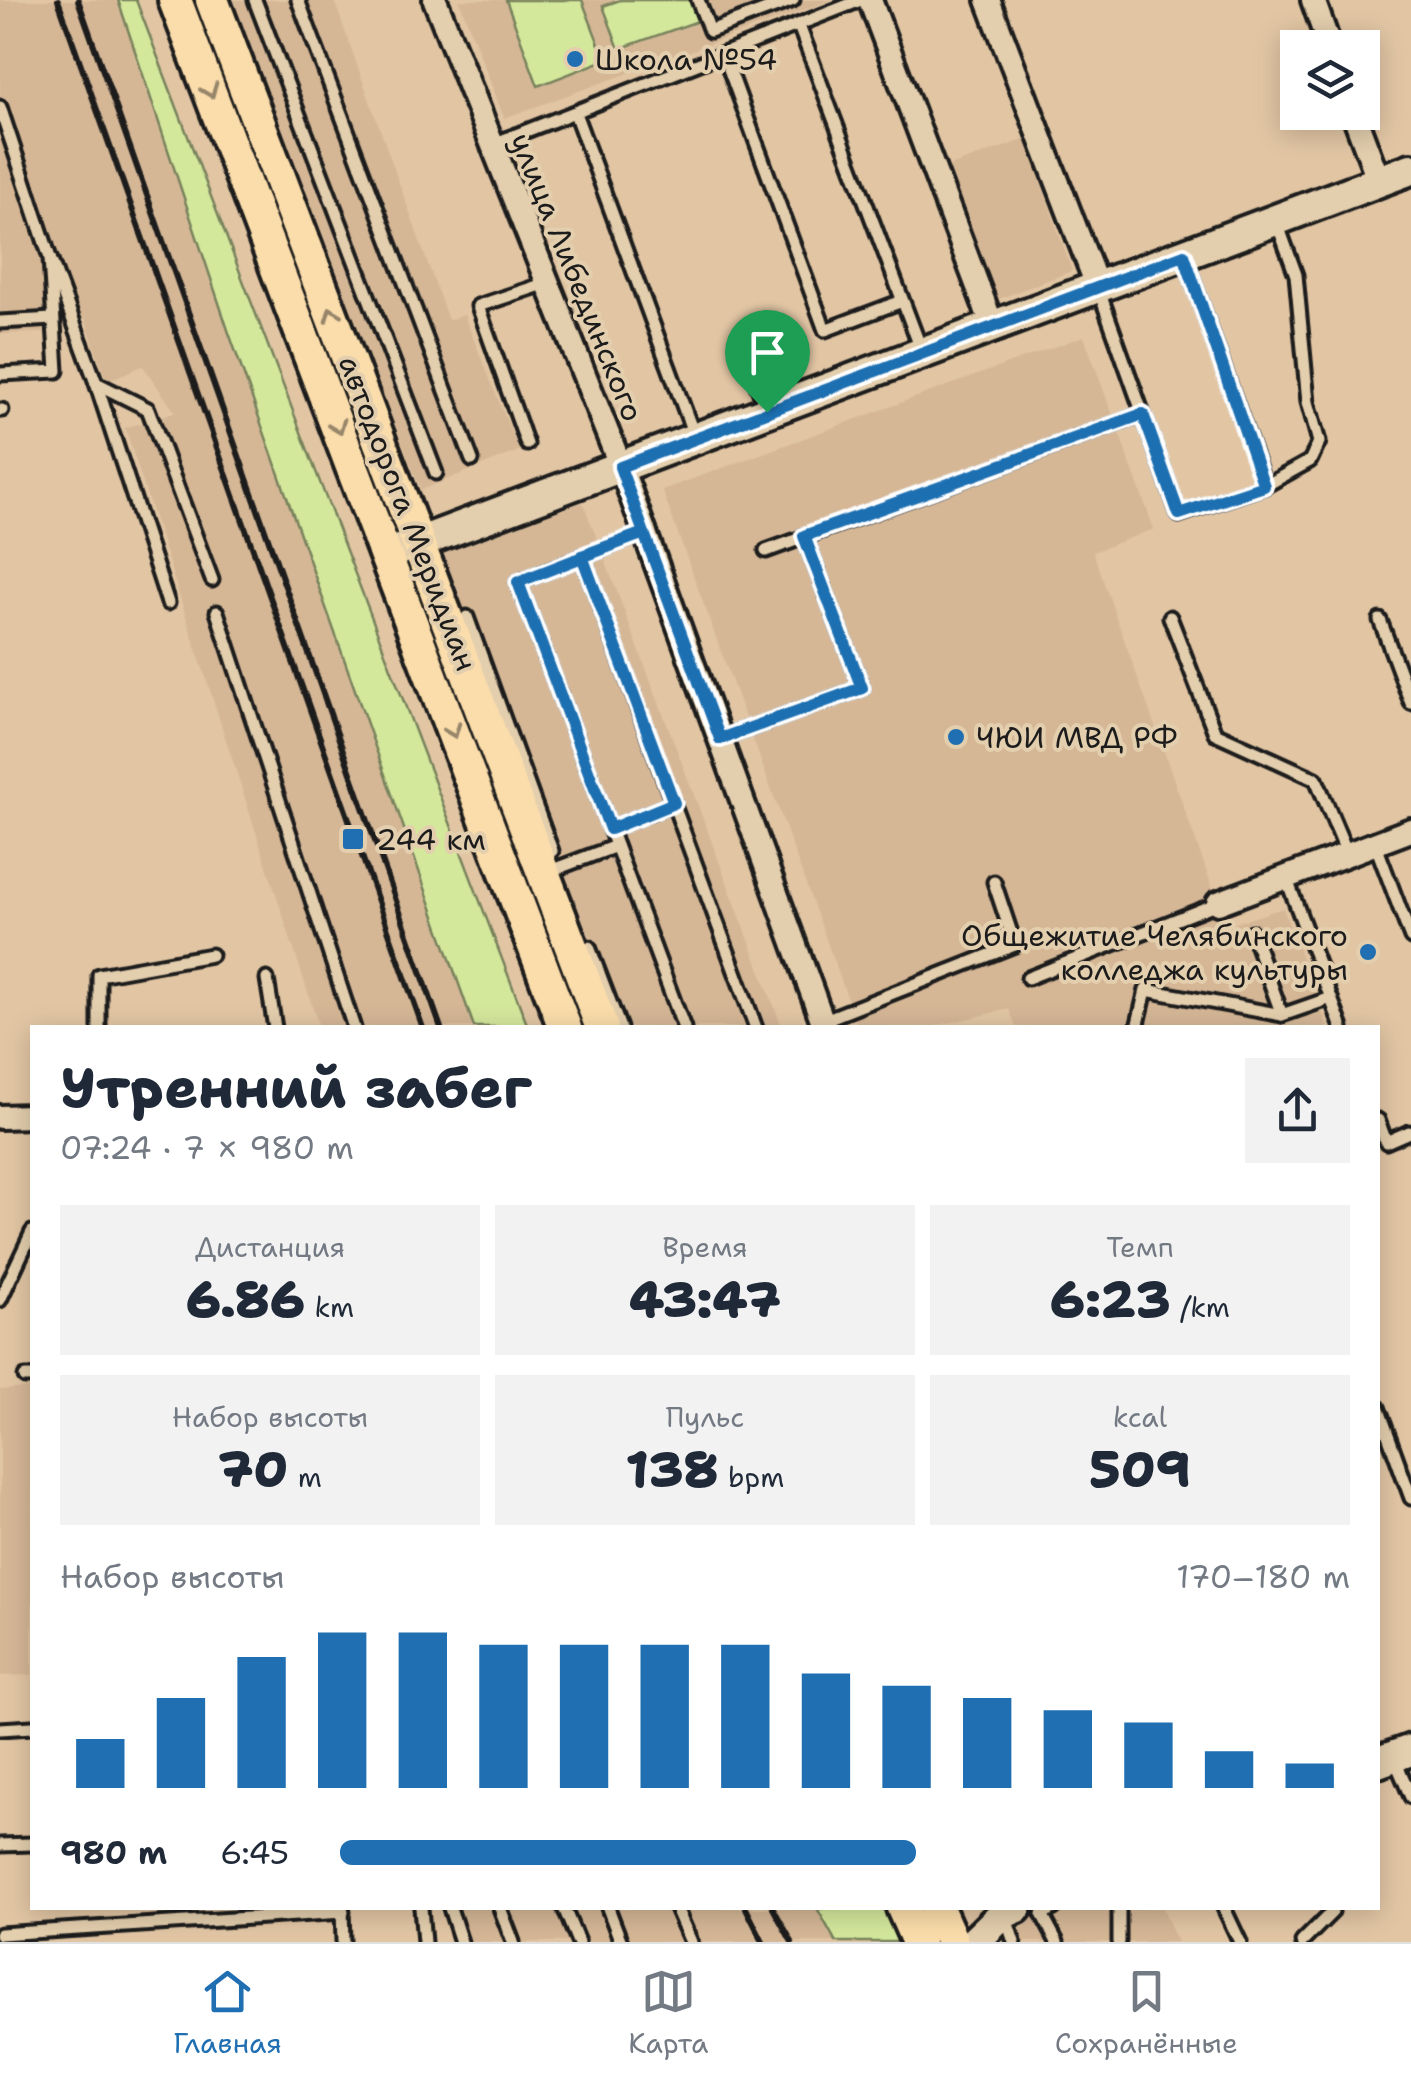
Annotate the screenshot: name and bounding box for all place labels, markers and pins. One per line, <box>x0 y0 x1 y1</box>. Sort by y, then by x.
place label: Школа №54 <box>595 39 777 80</box>
marker: Школа №54 <box>564 48 586 70</box>
pin <box>725 310 810 413</box>
place label: ЧЮИ МВД РФ <box>976 717 1178 758</box>
marker: ЧЮИ МВД РФ <box>945 726 967 748</box>
place label: 244 км <box>376 819 486 860</box>
marker: 244 км <box>340 826 366 852</box>
place label: Общежитие Челябинского колледжа культуры <box>961 915 1348 990</box>
marker: Общежитие Челябинского колледжа культуры <box>1357 941 1379 963</box>

